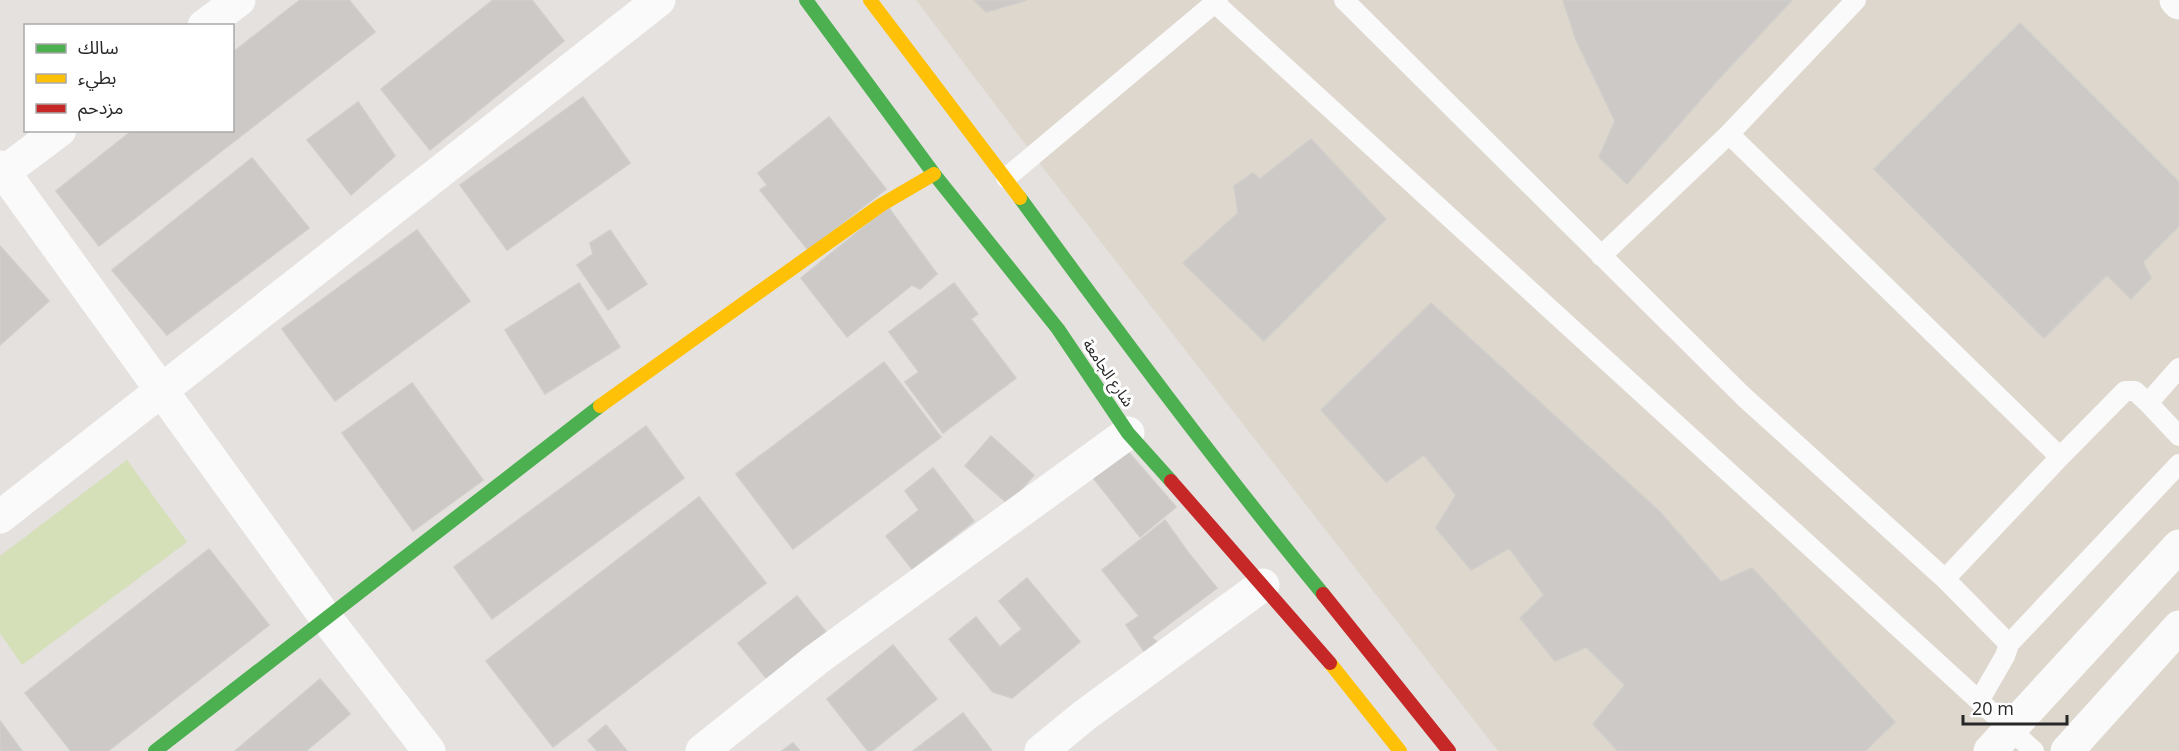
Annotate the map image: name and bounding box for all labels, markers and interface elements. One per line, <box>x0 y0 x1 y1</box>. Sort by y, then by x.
legend <box>24 24 234 132</box>
text: سالك <box>78 35 119 59</box>
text: بطيء <box>78 65 116 91</box>
text: مزدحم <box>78 95 123 121</box>
street label: شارع الجامعة <box>1076 335 1139 412</box>
scale bar <box>1963 688 2066 726</box>
text: 20 m <box>1972 696 2014 720</box>

